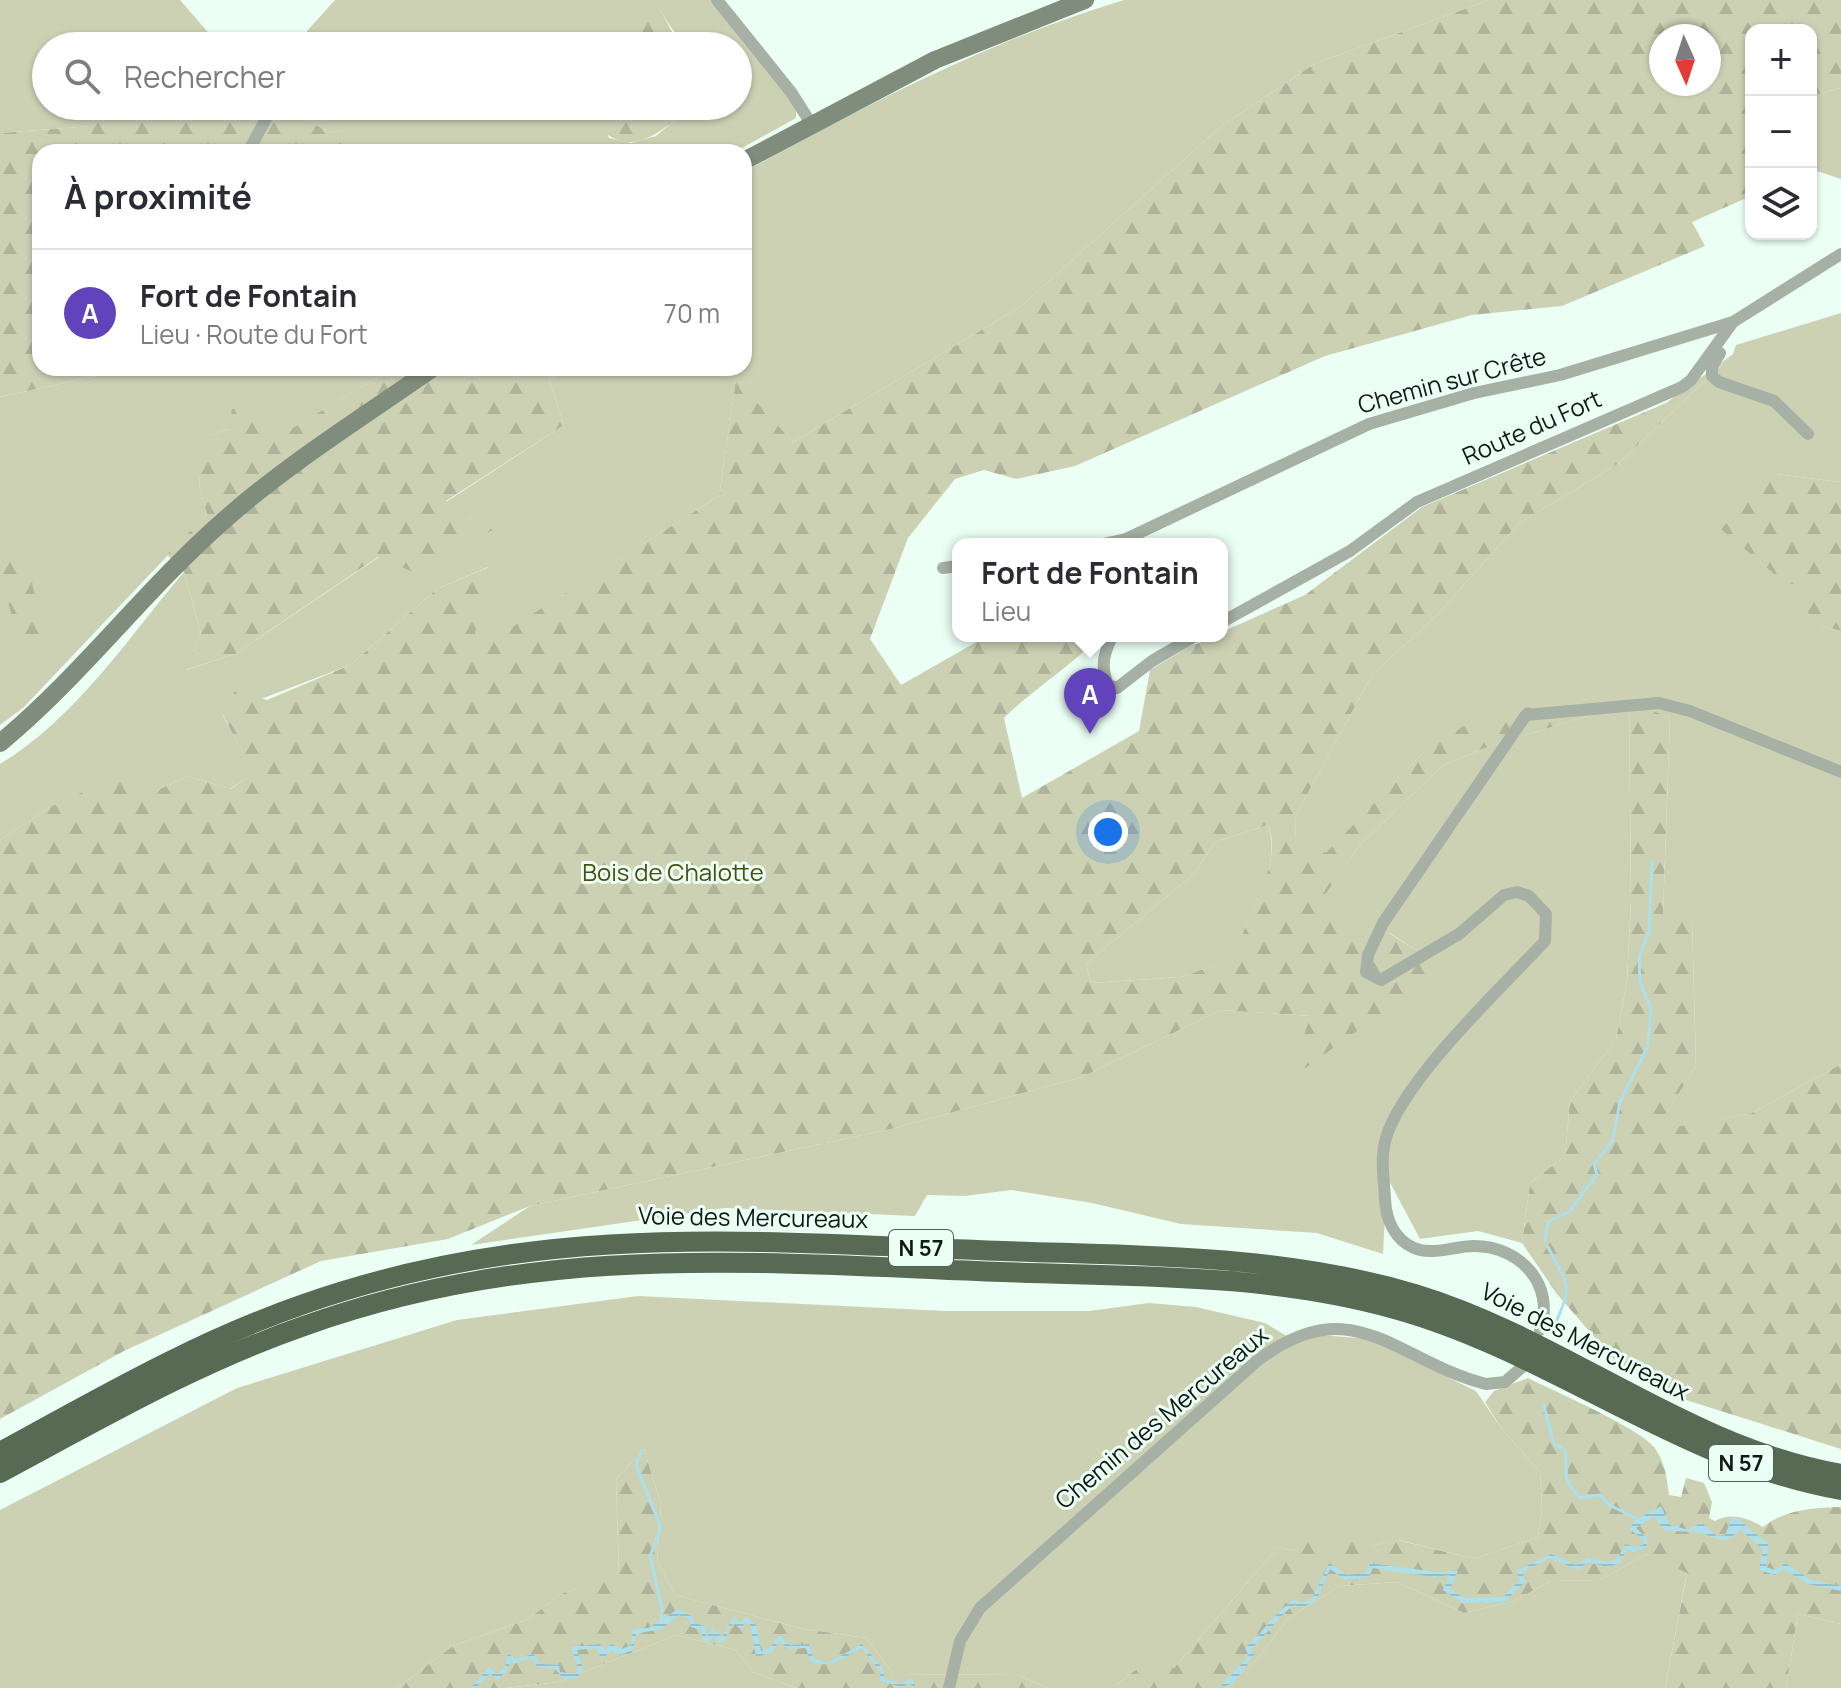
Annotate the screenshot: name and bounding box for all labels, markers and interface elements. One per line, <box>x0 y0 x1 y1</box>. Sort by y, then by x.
north arrow <box>1649 24 1721 96</box>
map controls <box>1745 24 1817 240</box>
button: + <box>1745 24 1817 96</box>
search box <box>32 32 752 120</box>
icon: search <box>60 54 104 98</box>
text: Rechercher <box>124 56 286 97</box>
button: − <box>1745 96 1817 168</box>
button: layers <box>1745 168 1817 240</box>
text: À proximité <box>64 173 252 219</box>
text: Fort de Fontain <box>140 275 357 316</box>
text: A <box>81 295 99 331</box>
text: 70 m <box>664 295 720 331</box>
text: Lieu · Route du Fort <box>140 316 368 352</box>
street label: Chemin sur Crête <box>1354 339 1549 421</box>
street label: Route du Fort <box>1457 381 1606 472</box>
popup <box>952 538 1228 642</box>
text: Fort de Fontain <box>981 552 1199 593</box>
text: Lieu <box>981 593 1031 629</box>
pin: A <box>1064 668 1116 734</box>
your location <box>1088 812 1128 852</box>
park label: Bois de Chalotte <box>582 855 764 888</box>
street label: Voie des Mercureaux <box>638 1198 869 1235</box>
road number: N 57 <box>889 1230 953 1266</box>
street label: Voie des Mercureaux <box>1476 1274 1696 1408</box>
street label: Chemin des Mercureaux <box>1048 1318 1275 1516</box>
road number: N 57 <box>1709 1445 1773 1481</box>

